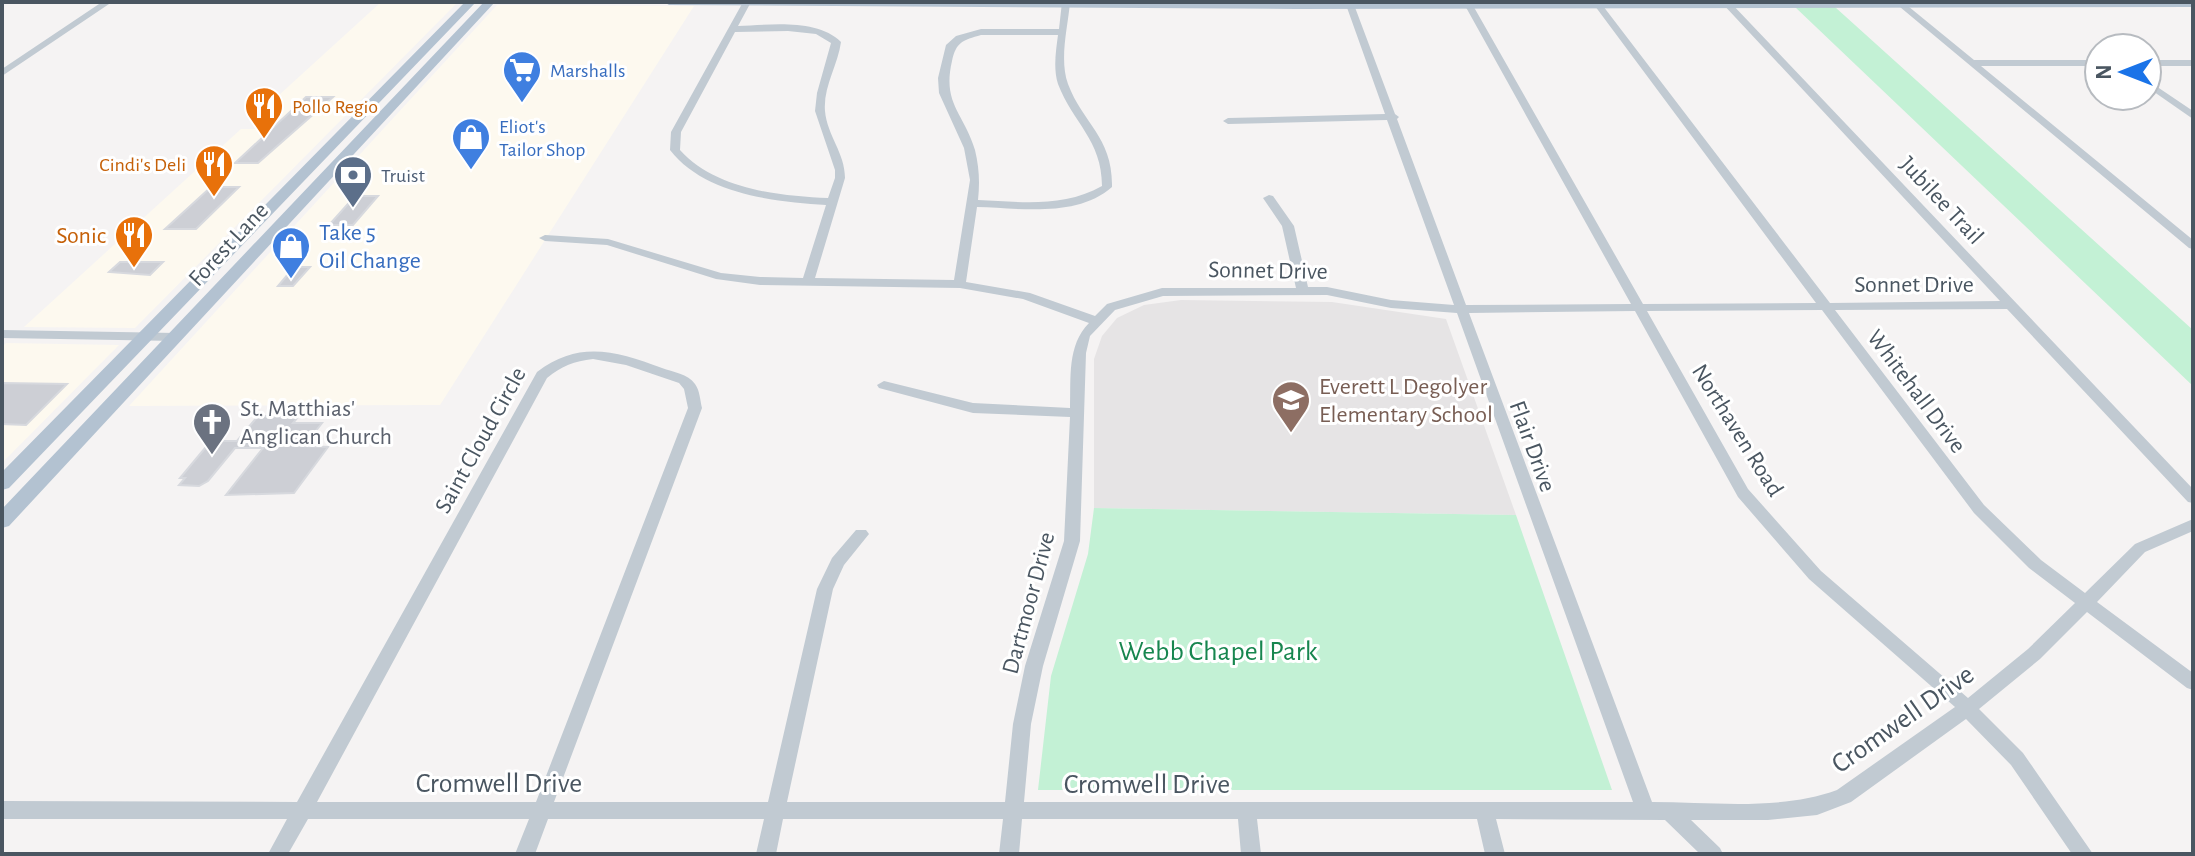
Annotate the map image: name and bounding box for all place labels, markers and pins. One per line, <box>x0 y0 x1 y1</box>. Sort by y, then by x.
supermarket icon: Marshalls <box>501 49 543 104</box>
place label: Marshalls <box>550 61 625 81</box>
restaurant icon: Pollo Regio <box>243 85 285 140</box>
place label: Pollo Regio <box>292 97 378 117</box>
shop icon: Eliot's Tailor Shop <box>450 116 492 171</box>
place label: Eliot's Tailor Shop <box>499 117 586 160</box>
restaurant icon: Cindi's Deli <box>193 143 235 198</box>
bank icon: Truist <box>332 154 374 209</box>
place label: Cindi's Deli <box>99 155 186 175</box>
place label: Truist <box>381 166 425 186</box>
restaurant icon: Sonic <box>113 214 155 269</box>
place label: Take 5 Oil Change <box>319 221 421 273</box>
place label: Sonic <box>56 224 106 248</box>
shop icon: Take 5 Oil Change <box>270 225 312 280</box>
place label: Everett L Degolyer Elementary School <box>1319 375 1493 427</box>
school or university icon: Everett L Degolyer Elementary School <box>1270 379 1312 434</box>
place label: St. Matthias' Anglican Church <box>240 397 392 449</box>
church icon: St. Matthias' Anglican Church <box>191 401 233 456</box>

